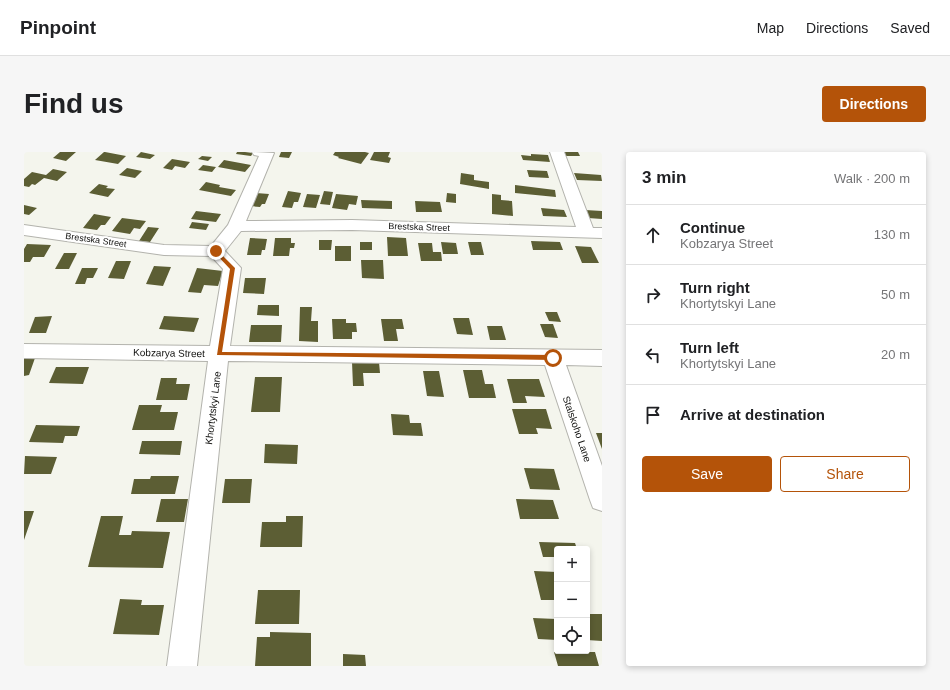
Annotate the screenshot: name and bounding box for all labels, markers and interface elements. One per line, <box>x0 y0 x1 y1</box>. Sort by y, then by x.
text: Pinpoint <box>20 17 96 38</box>
text: Map <box>757 20 784 36</box>
text: Directions <box>806 20 868 36</box>
text: Saved <box>890 20 930 36</box>
button: Directions <box>822 86 926 122</box>
text: Find us <box>24 88 124 119</box>
text: 3 min <box>642 168 686 187</box>
text: Walk · 200 m <box>834 171 910 186</box>
text: Continue <box>680 219 745 236</box>
street label: Brestska Street <box>388 221 450 233</box>
icon: ahead <box>642 224 664 246</box>
text: 130 m <box>874 227 910 242</box>
street label: Brestska Street <box>65 231 128 249</box>
text: Kobzarya Street <box>680 236 773 251</box>
route end <box>207 242 225 260</box>
text: Turn right <box>680 279 750 296</box>
icon: right <box>642 284 664 306</box>
text: 50 m <box>881 287 910 302</box>
text: Khortytskyi Lane <box>680 296 776 311</box>
text: Turn left <box>680 339 739 356</box>
icon: left <box>642 344 664 366</box>
street label: Kobzarya Street <box>133 347 205 359</box>
text: 20 m <box>881 347 910 362</box>
route start <box>544 349 562 367</box>
text: Khortytskyi Lane <box>680 356 776 371</box>
street label: Khortytskyi Lane <box>203 370 223 445</box>
street label: Stalskoho Lane <box>561 395 594 464</box>
icon: arrive <box>642 404 664 426</box>
text: Arrive at destination <box>680 406 825 423</box>
button: Save <box>642 456 772 492</box>
button: Share <box>780 456 910 492</box>
map controls <box>554 546 590 654</box>
button: + <box>554 546 590 582</box>
button: − <box>554 582 590 618</box>
button: locate <box>554 618 590 654</box>

